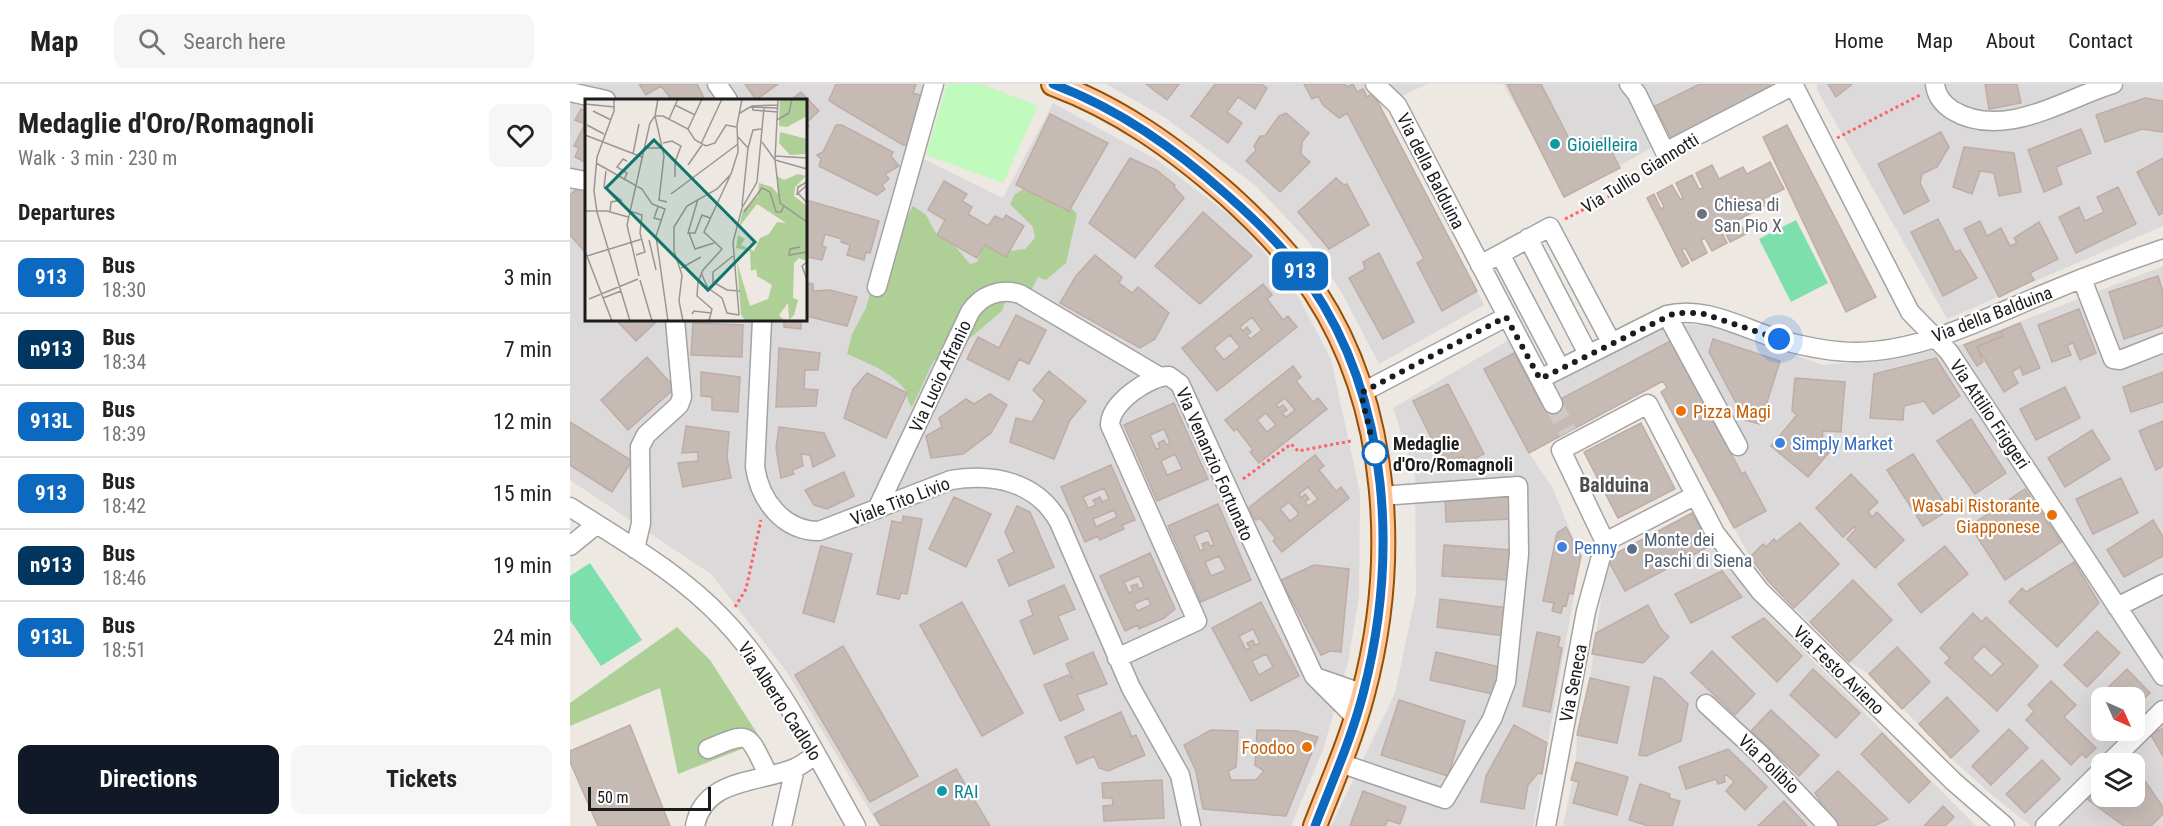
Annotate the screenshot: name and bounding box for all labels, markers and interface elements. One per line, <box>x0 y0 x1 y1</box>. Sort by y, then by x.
search box <box>114 14 534 68</box>
text: Map <box>30 25 78 58</box>
icon: search <box>135 25 168 58</box>
text: Search here <box>183 29 286 54</box>
text: Home <box>1834 29 1884 53</box>
text: Map <box>1917 29 1953 53</box>
text: About <box>1986 29 2035 53</box>
text: Contact <box>2068 29 2133 53</box>
inset map <box>585 99 807 321</box>
button: heart <box>489 104 552 167</box>
text: Medaglie d'Oro/Romagnoli <box>18 107 314 140</box>
street label: Via della Balduina <box>1393 110 1469 232</box>
street label: Via Tullio Giannotti <box>1578 129 1702 217</box>
place label: Gioielleira <box>1567 134 1638 155</box>
marker: Gioielleira <box>1548 137 1562 151</box>
text: Walk · 3 min · 230 m <box>18 146 177 170</box>
place label: Chiesa di San Pio X <box>1714 194 1782 236</box>
text: Departures <box>18 200 115 225</box>
marker: Chiesa di San Pio X <box>1695 207 1709 221</box>
line badge: 913 <box>1266 252 1335 291</box>
text: Bus <box>102 253 135 278</box>
text: 913 <box>1284 259 1316 283</box>
text: 913 <box>35 265 67 289</box>
text: 3 min <box>504 265 552 290</box>
text: 18:30 <box>102 278 146 302</box>
street label: Via della Balduina <box>1929 281 2055 347</box>
street label: Via Lucio Afranio <box>905 317 975 435</box>
your location <box>1764 324 1794 354</box>
text: Bus <box>102 325 135 350</box>
text: n913 <box>30 337 72 361</box>
text: 7 min <box>504 337 552 362</box>
text: 18:34 <box>102 350 146 374</box>
street label: Via Attilio Friggeri <box>1946 355 2034 473</box>
street label: Via Venanzio Fortunato <box>1172 384 1258 544</box>
text: Bus <box>102 397 135 422</box>
place label: Pizza Magi <box>1693 401 1771 422</box>
marker: Pizza Magi <box>1674 404 1688 418</box>
text: 913L <box>30 409 72 433</box>
text: 12 min <box>493 409 552 434</box>
text: 18:39 <box>102 422 146 446</box>
place label: Medaglie d'Oro/Romagnoli <box>1393 433 1513 475</box>
place label: Simply Market <box>1792 433 1893 454</box>
marker: Simply Market <box>1773 436 1787 450</box>
marker: Medaglie d'Oro/Romagnoli <box>1362 440 1388 466</box>
text: Bus <box>102 469 135 494</box>
street label: Viale Tito Livio <box>847 472 953 530</box>
district label: Balduina <box>1579 473 1649 497</box>
text: 913 <box>35 481 67 505</box>
text: 15 min <box>493 481 552 506</box>
text: 18:42 <box>102 494 146 518</box>
place label: Wasabi Ristorante Giapponese <box>1912 495 2040 537</box>
marker: Wasabi Ristorante Giapponese <box>2045 508 2059 522</box>
place label: Monte dei Paschi di Siena <box>1644 529 1752 571</box>
place label: Penny <box>1574 537 1618 558</box>
marker: Penny <box>1555 540 1569 554</box>
text: Bus <box>102 541 135 566</box>
marker: Monte dei Paschi di Siena <box>1625 542 1639 556</box>
text: n913 <box>30 553 72 577</box>
text: 19 min <box>493 553 552 578</box>
text: 18:46 <box>102 566 146 590</box>
text: Bus <box>102 613 135 638</box>
street label: Via Festo Avieno <box>1789 621 1889 719</box>
text: 913L <box>30 625 72 649</box>
text: 24 min <box>493 625 552 650</box>
text: 18:51 <box>102 638 146 662</box>
street label: Via Alberto Cadlolo <box>734 638 826 764</box>
street label: Via Seneca <box>1555 642 1591 724</box>
north arrow <box>2091 687 2145 741</box>
map controls <box>2091 687 2145 807</box>
street label: Via Polibio <box>1734 730 1804 798</box>
place label: Foodoo <box>1241 737 1295 758</box>
marker: Foodoo <box>1300 740 1314 754</box>
button: Directions <box>18 745 279 814</box>
button: Tickets <box>291 745 552 814</box>
button: layers <box>2091 753 2145 807</box>
place label: RAI <box>954 781 978 802</box>
scale bar <box>588 784 711 812</box>
marker: RAI <box>935 784 949 798</box>
text: 50 m <box>597 788 629 807</box>

